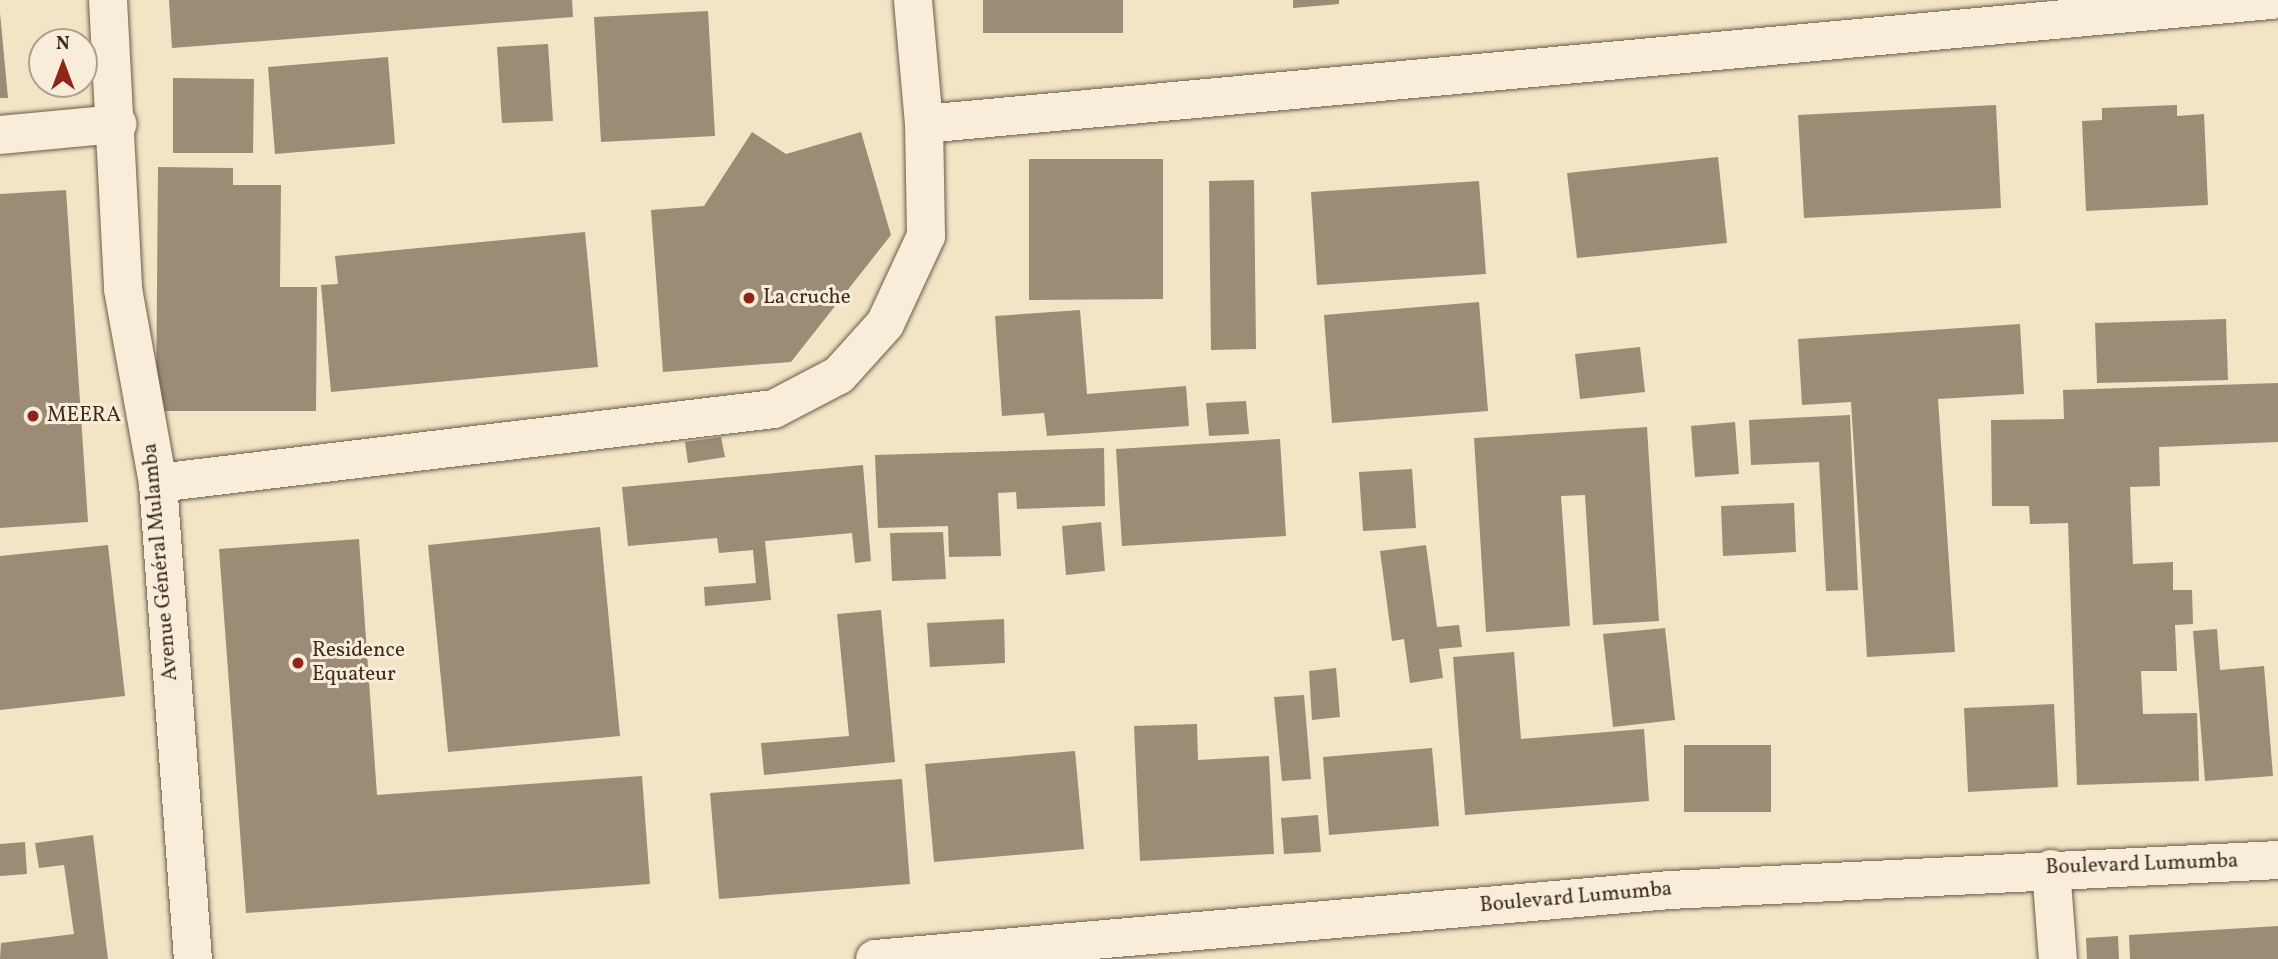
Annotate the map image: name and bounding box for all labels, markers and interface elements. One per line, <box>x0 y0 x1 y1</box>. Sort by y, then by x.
north arrow <box>28 28 98 98</box>
text: N <box>56 31 70 57</box>
place label: La cruche <box>763 285 851 311</box>
marker: La cruche <box>741 290 757 306</box>
place label: MEERA <box>47 403 121 429</box>
marker: MEERA <box>25 408 41 424</box>
street label: Avenue Général Mulamba <box>138 442 184 682</box>
place label: Residence Equateur <box>312 638 405 688</box>
marker: Residence Equateur <box>290 655 306 671</box>
street label: Boulevard Lumumba <box>2045 849 2239 881</box>
street label: Boulevard Lumumba <box>1479 877 1673 919</box>

